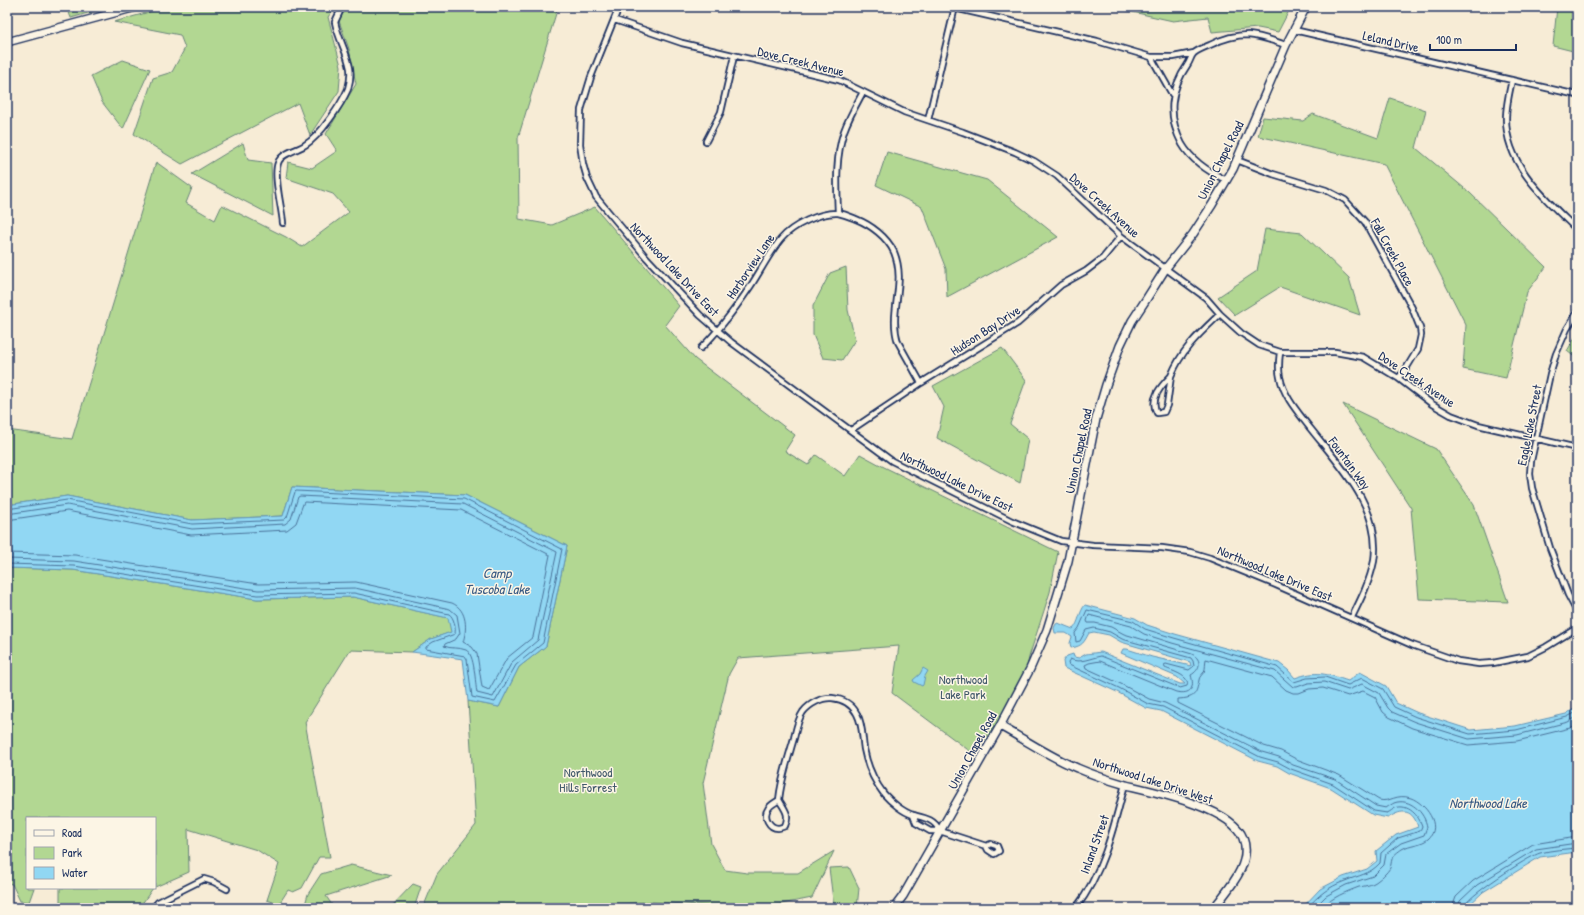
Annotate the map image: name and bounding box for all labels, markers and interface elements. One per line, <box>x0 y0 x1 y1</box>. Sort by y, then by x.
street label: Leland Drive <box>1361 26 1421 56</box>
scale bar <box>1430 26 1516 52</box>
text: 100 m <box>1436 31 1462 48</box>
street label: Dove Creek Avenue <box>756 42 846 80</box>
street label: Union Chapel Road <box>1192 118 1248 202</box>
street label: Dove Creek Avenue <box>1066 169 1144 241</box>
street label: Fall Creek Place <box>1367 214 1419 289</box>
street label: Northwood Lake Drive East <box>627 218 724 320</box>
street label: Harborview Lane <box>722 230 778 302</box>
street label: Hudson Bay Drive <box>947 301 1023 359</box>
street label: Dove Creek Avenue <box>1375 347 1459 411</box>
street label: Eagle Lake Street <box>1512 383 1546 467</box>
street label: Union Chapel Road <box>1060 407 1096 495</box>
street label: Fountain Way <box>1324 432 1376 493</box>
street label: Northwood Lake Drive East <box>898 446 1017 516</box>
street label: Northwood Lake Drive East <box>1215 541 1336 606</box>
water label: Camp Tuscoba Lake <box>464 563 531 598</box>
park label: Northwood Lake Park <box>939 670 987 703</box>
street label: Union Chapel Road <box>943 708 1001 792</box>
street label: Northwood Lake Drive West <box>1091 752 1216 808</box>
park label: Northwood Hills Forrest <box>559 763 617 796</box>
water label: Northwood Lake <box>1449 793 1528 812</box>
street label: Inland Street <box>1075 811 1113 876</box>
legend <box>26 817 156 889</box>
text: Road <box>62 824 82 841</box>
text: Park <box>62 844 82 861</box>
text: Water <box>62 864 88 881</box>

